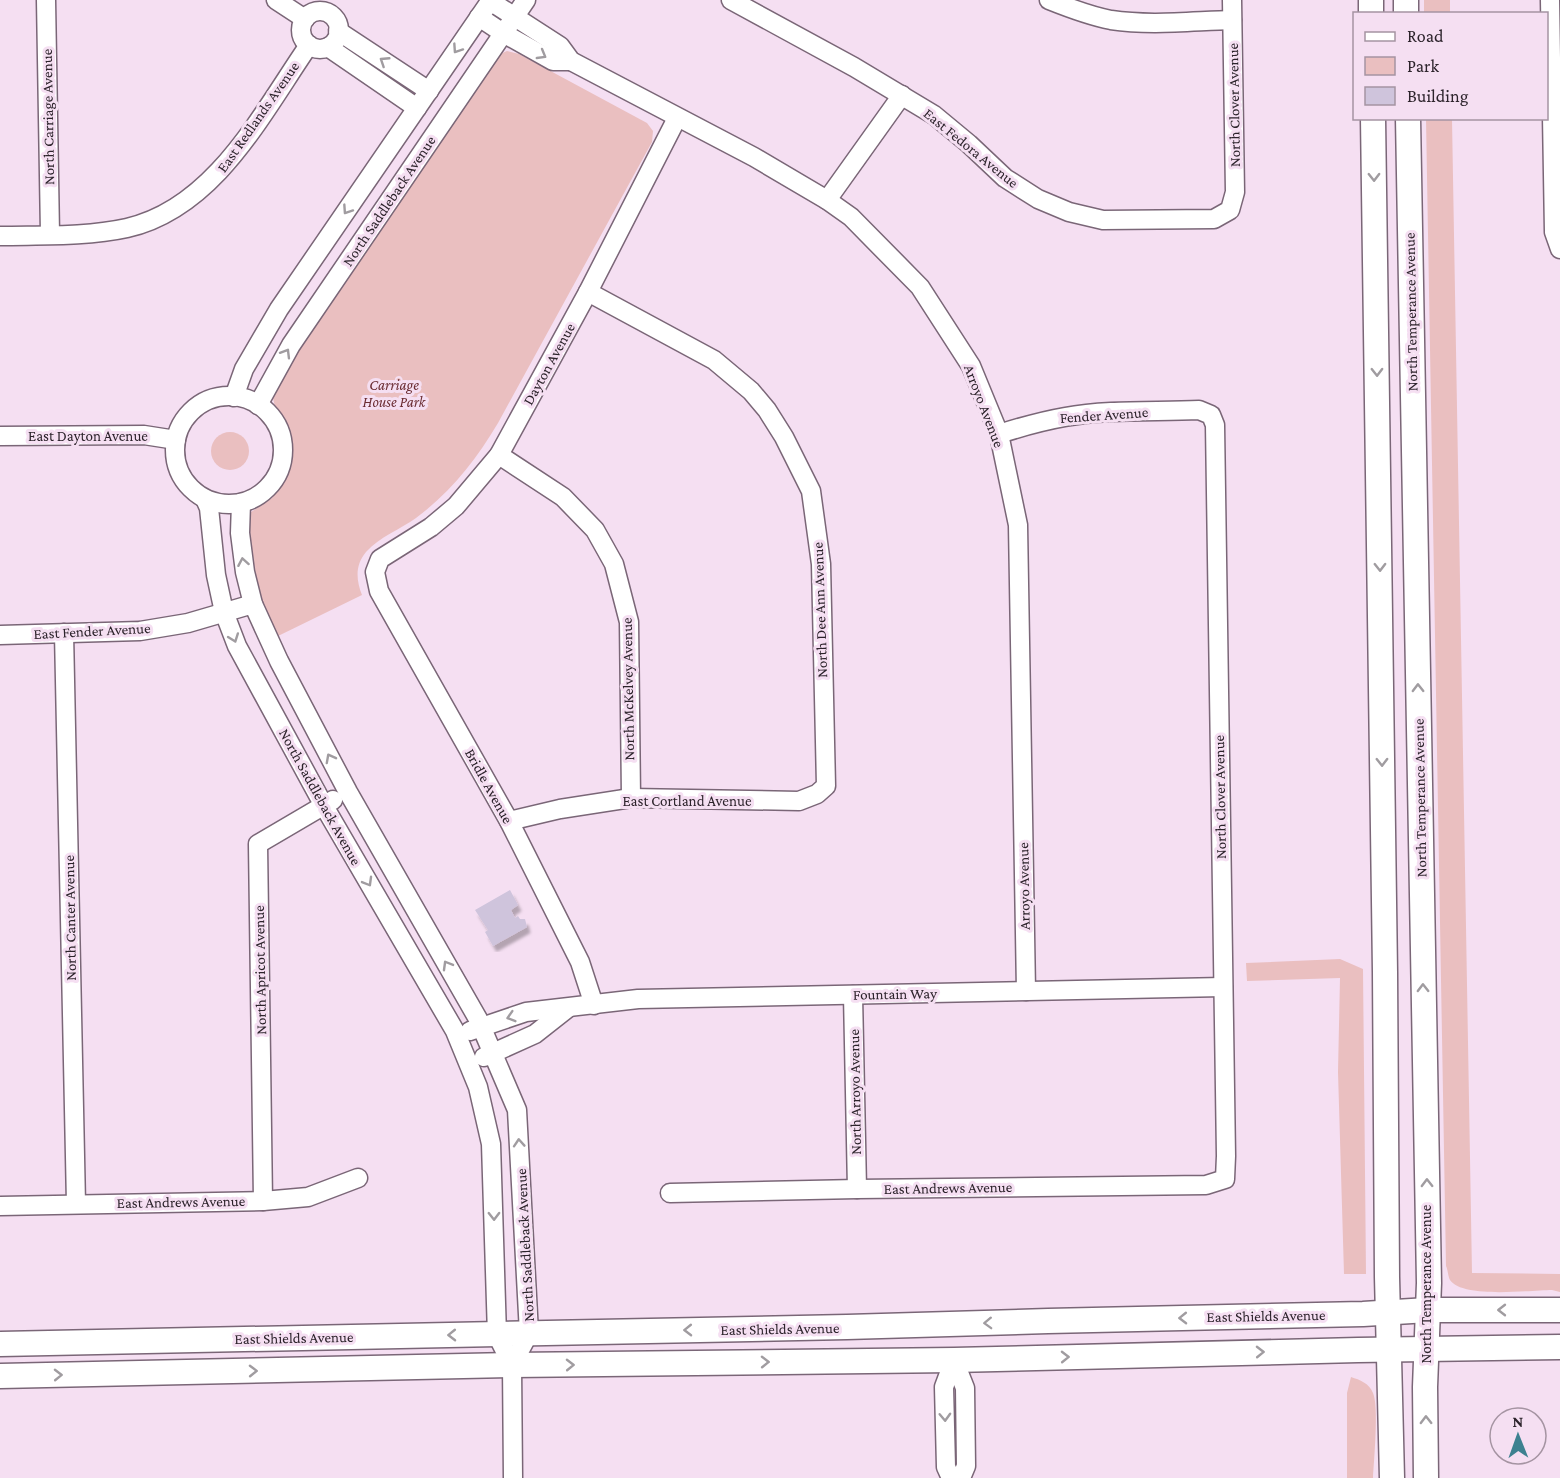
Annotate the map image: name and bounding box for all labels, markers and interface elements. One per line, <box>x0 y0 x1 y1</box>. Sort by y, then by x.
legend <box>1353 12 1548 120</box>
text: Road <box>1407 26 1444 46</box>
street label: North Clover Avenue <box>1225 42 1243 167</box>
one-way arrow <box>453 43 464 54</box>
street label: North Carriage Avenue <box>39 48 58 185</box>
one-way arrow <box>536 48 546 59</box>
text: Park <box>1407 56 1439 76</box>
one-way arrow <box>379 57 390 68</box>
street label: East Redlands Avenue <box>214 58 302 175</box>
text: Building <box>1407 86 1469 106</box>
street label: East Fedora Avenue <box>921 105 1022 191</box>
street label: North Saddleback Avenue <box>339 133 439 269</box>
one-way arrow <box>1368 172 1380 181</box>
one-way arrow <box>343 204 354 215</box>
street label: North Temperance Avenue <box>1402 232 1421 392</box>
street label: Dayton Avenue <box>520 320 579 408</box>
one-way arrow <box>279 349 290 359</box>
street label: Arroyo Avenue <box>960 362 1007 450</box>
one-way arrow <box>1371 367 1383 376</box>
park label: Carriage House Park <box>363 377 427 410</box>
street label: Fender Avenue <box>1059 404 1149 426</box>
street label: East Dayton Avenue <box>28 428 148 445</box>
street label: North Dee Ann Avenue <box>810 541 830 678</box>
one-way arrow <box>238 557 250 566</box>
one-way arrow <box>1374 562 1386 571</box>
street label: North McKelvey Avenue <box>619 617 638 761</box>
street label: East Fender Avenue <box>33 620 151 642</box>
one-way arrow <box>227 632 239 643</box>
one-way arrow <box>1412 683 1424 692</box>
street label: North Temperance Avenue <box>1411 718 1430 878</box>
street label: North Saddleback Avenue <box>276 726 364 868</box>
street label: North Clover Avenue <box>1211 734 1229 859</box>
street label: Bridle Avenue <box>462 746 516 826</box>
one-way arrow <box>326 754 337 765</box>
one-way arrow <box>1376 757 1389 766</box>
street label: East Cortland Avenue <box>622 793 752 809</box>
street label: Arroyo Avenue <box>1015 842 1034 930</box>
street label: North Canter Avenue <box>61 854 79 981</box>
one-way arrow <box>361 876 373 886</box>
street label: North Apricot Avenue <box>251 905 270 1035</box>
one-way arrow <box>442 961 454 971</box>
one-way arrow <box>1417 983 1429 992</box>
street label: Fountain Way <box>853 985 937 1004</box>
one-way arrow <box>506 1010 517 1022</box>
street label: North Arroyo Avenue <box>846 1029 865 1155</box>
one-way arrow <box>513 1139 526 1148</box>
street label: North Saddleback Avenue <box>513 1168 537 1322</box>
one-way arrow <box>1420 1178 1433 1187</box>
street label: East Andrews Avenue <box>884 1179 1013 1197</box>
street label: East Andrews Avenue <box>117 1193 246 1211</box>
street label: North Temperance Avenue <box>1418 1204 1435 1363</box>
one-way arrow <box>488 1211 501 1220</box>
one-way arrow <box>1497 1304 1506 1316</box>
street label: East Shields Avenue <box>1206 1307 1326 1325</box>
one-way arrow <box>1179 1312 1188 1324</box>
one-way arrow <box>984 1316 993 1329</box>
street label: East Shields Avenue <box>720 1320 840 1338</box>
one-way arrow <box>684 1324 693 1337</box>
street label: East Shields Avenue <box>234 1329 354 1347</box>
one-way arrow <box>447 1329 456 1342</box>
one-way arrow <box>1256 1346 1265 1359</box>
one-way arrow <box>1061 1351 1070 1363</box>
one-way arrow <box>761 1356 770 1368</box>
one-way arrow <box>566 1358 575 1371</box>
one-way arrow <box>249 1364 258 1377</box>
one-way arrow <box>54 1368 63 1381</box>
north arrow <box>1488 1406 1548 1466</box>
one-way arrow <box>938 1412 951 1421</box>
text: N <box>1512 1413 1523 1430</box>
one-way arrow <box>1419 1415 1432 1424</box>

